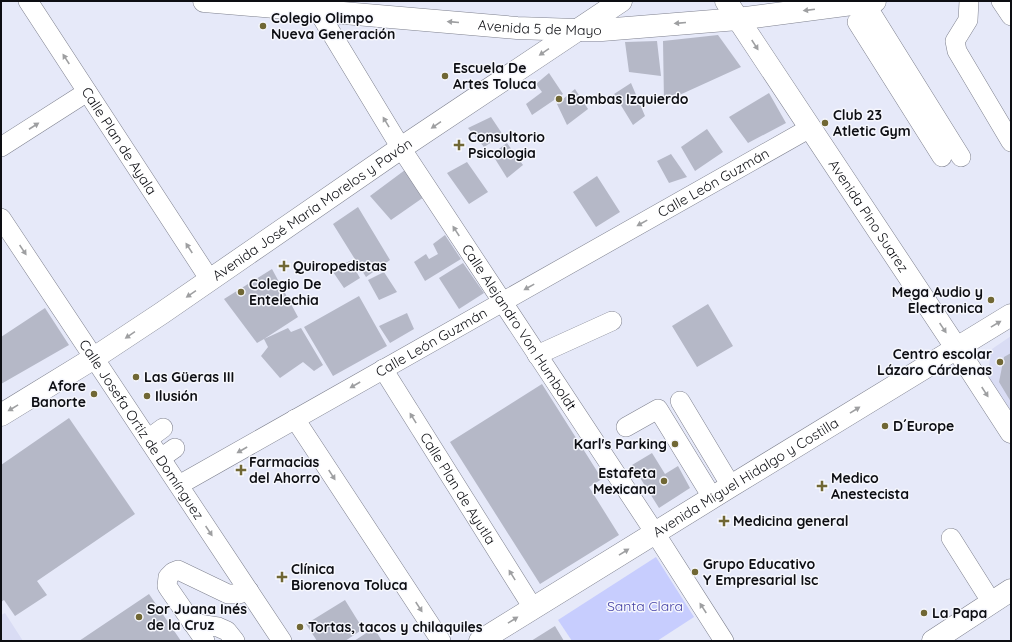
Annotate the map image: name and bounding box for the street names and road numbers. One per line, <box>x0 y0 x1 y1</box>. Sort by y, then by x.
street label: Avenida 5 de Mayo <box>477 16 602 39</box>
street label: Calle Plan de Ayala <box>78 84 161 198</box>
street label: Avenida José María Morelos y Pavón <box>209 134 415 285</box>
street label: Calle León Guzmán <box>654 144 772 221</box>
street label: Avenida Pino Suarez <box>825 156 913 276</box>
street label: Calle Alejandro Von Humboldt <box>458 241 581 414</box>
street label: Calle León Guzmán <box>372 304 490 381</box>
street label: Calle Josefa Ortiz de Domínguez <box>75 336 208 523</box>
street label: Avenida Miguel Hidalgo y Costilla <box>649 414 842 541</box>
street label: Calle Plan de Ayutla <box>416 429 500 548</box>

